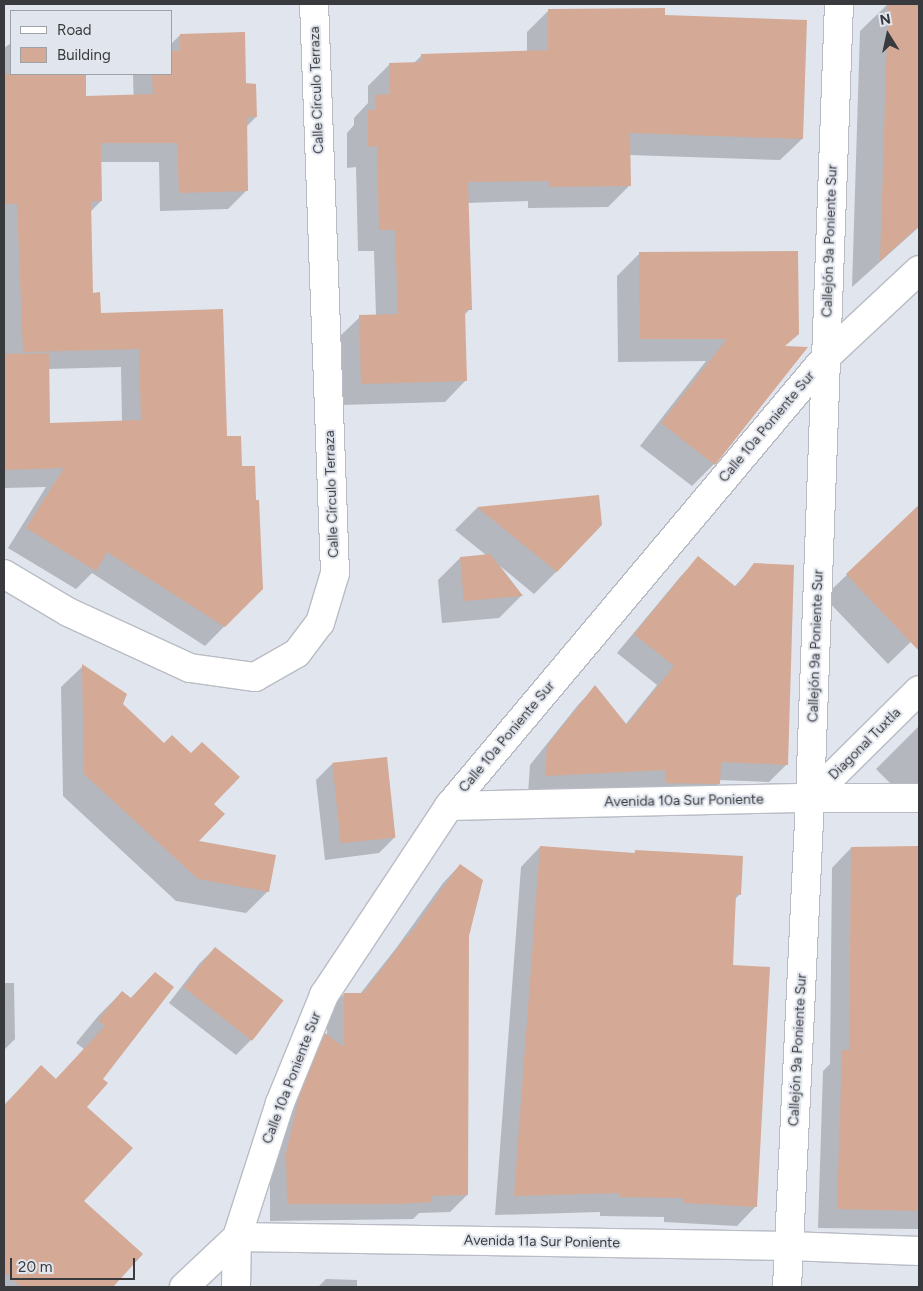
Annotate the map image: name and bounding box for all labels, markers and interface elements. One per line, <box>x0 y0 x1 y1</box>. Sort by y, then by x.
legend <box>10 10 172 75</box>
north arrow <box>863 10 913 60</box>
text: N <box>878 10 892 29</box>
text: Road <box>57 21 92 39</box>
street label: Calle Círculo Terraza <box>306 26 328 154</box>
text: Building <box>57 46 111 64</box>
street label: Callejón 9a Poniente Sur <box>819 164 841 318</box>
street label: Calle 10a Poniente Sur <box>716 368 818 486</box>
street label: Calle Círculo Terraza <box>321 430 343 558</box>
street label: Callejón 9a Poniente Sur <box>805 569 827 723</box>
street label: Calle 10a Poniente Sur <box>456 678 558 796</box>
street label: Diagonal Tuxtla <box>826 705 904 783</box>
street label: Avenida 10a Sur Poniente <box>604 791 764 811</box>
street label: Callejón 9a Poniente Sur <box>786 973 810 1127</box>
street label: Calle 10a Poniente Sur <box>259 1010 325 1146</box>
street label: Avenida 11a Sur Poniente <box>464 1232 620 1252</box>
scale bar <box>12 1248 138 1280</box>
text: 20 m <box>18 1258 52 1276</box>

